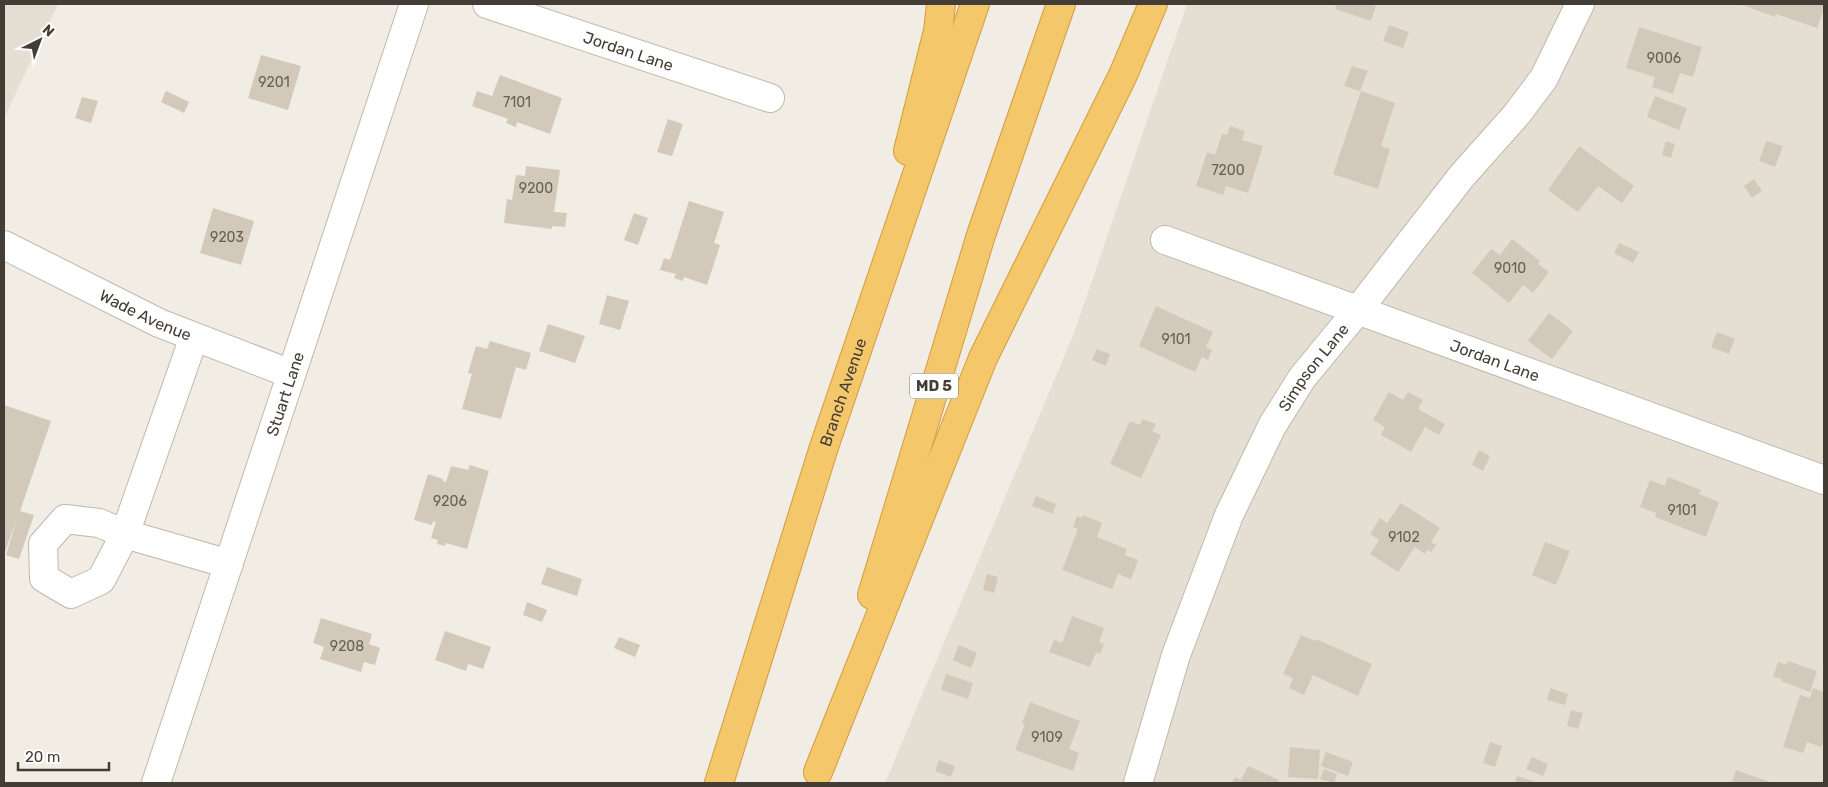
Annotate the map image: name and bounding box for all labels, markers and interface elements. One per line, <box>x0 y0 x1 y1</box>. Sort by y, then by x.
north arrow <box>15 15 65 65</box>
text: N <box>39 21 58 40</box>
street label: Jordan Lane <box>581 27 676 75</box>
house number: 9006 <box>1647 50 1681 67</box>
house number: 9201 <box>258 74 290 91</box>
house number: 7101 <box>503 94 531 111</box>
house number: 7200 <box>1211 162 1245 179</box>
house number: 9200 <box>519 180 553 197</box>
house number: 9203 <box>210 229 244 246</box>
house number: 9010 <box>1494 260 1526 277</box>
street label: Wade Avenue <box>96 285 194 344</box>
street label: Simpson Lane <box>1274 320 1353 415</box>
house number: 9101 <box>1161 331 1191 348</box>
street label: Branch Avenue <box>815 335 870 449</box>
street label: Jordan Lane <box>1447 335 1542 385</box>
street label: Stuart Lane <box>262 349 308 438</box>
road number: MD 5 <box>910 374 958 398</box>
house number: 9206 <box>433 493 467 510</box>
house number: 9101 <box>1667 502 1697 519</box>
house number: 9102 <box>1388 529 1420 546</box>
house number: 9208 <box>330 638 364 655</box>
house number: 9109 <box>1031 729 1063 746</box>
scale bar <box>18 740 109 772</box>
text: 20 m <box>25 748 60 766</box>

